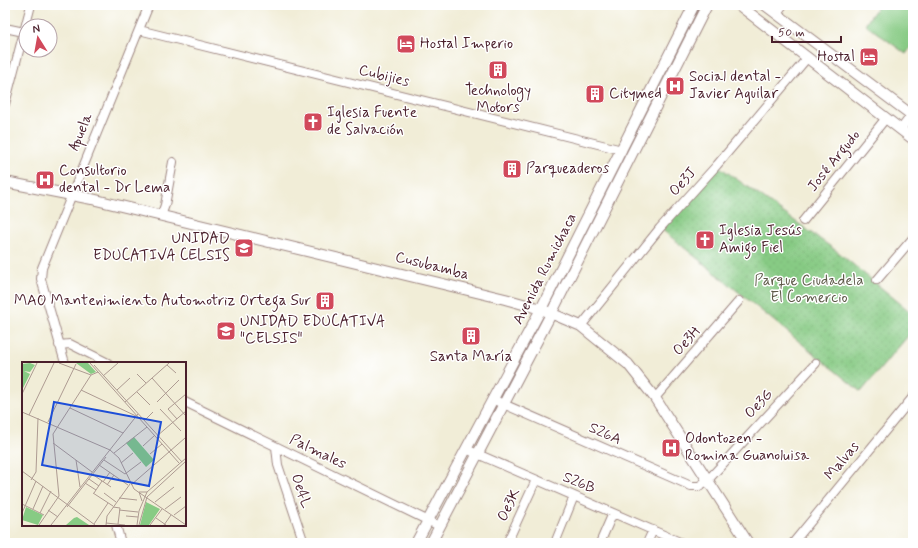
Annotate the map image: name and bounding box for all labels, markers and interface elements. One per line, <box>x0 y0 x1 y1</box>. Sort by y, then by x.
north arrow <box>18 18 58 58</box>
scale bar <box>772 18 841 44</box>
text: N <box>31 22 41 37</box>
text: 50 m <box>778 25 805 41</box>
hotel icon: Hostal Imperio <box>395 33 417 55</box>
place label: Hostal Imperio <box>420 34 513 54</box>
hotel icon: Hostal <box>858 46 880 68</box>
place label: Hostal <box>817 47 855 67</box>
building icon: Technology Motors <box>487 59 509 81</box>
street label: Cubijies <box>356 60 412 92</box>
place label: Social dental - Javier Aguilar <box>689 67 782 104</box>
hospital icon: Social dental - Javier Aguilar <box>664 75 686 97</box>
place label: Technology Motors <box>465 81 531 118</box>
building icon: Citymed <box>584 83 606 105</box>
place label: Citymed <box>609 84 662 104</box>
place label: Iglesia Fuente de Salvación <box>327 103 417 140</box>
street label: Apuela <box>64 109 99 154</box>
church icon: Iglesia Fuente de Salvación <box>302 111 324 133</box>
street label: José Argudo <box>803 126 866 197</box>
building icon: Parqueaderos <box>501 158 523 180</box>
place label: Parqueaderos <box>526 159 610 179</box>
place label: Consultorio dental - Dr Lema <box>59 161 170 198</box>
street label: Oe3J <box>665 163 701 201</box>
hospital icon: Consultorio dental - Dr Lema <box>34 169 56 191</box>
street label: Avenida Rumichaca <box>508 210 582 328</box>
place label: Iglesia Jesús Amigo Fiel <box>719 221 802 259</box>
place label: UNIDAD EDUCATIVA CELSIS <box>93 229 230 266</box>
church icon: Iglesia Jesús Amigo Fiel <box>694 229 716 251</box>
school or university icon: UNIDAD EDUCATIVA CELSIS <box>233 237 255 259</box>
street label: Cusubamba <box>393 247 471 285</box>
park label: Parque Ciudadela El Comercio <box>754 271 864 308</box>
building icon: MAO Mantenimiento Automotriz Ortega Sur <box>314 290 336 312</box>
place label: MAO Mantenimiento Automotriz Ortega Sur <box>14 291 311 312</box>
place label: UNIDAD EDUCATIVA "CELSIS" <box>240 312 385 349</box>
school or university icon: UNIDAD EDUCATIVA "CELSIS" <box>215 320 237 342</box>
street label: Oe3H <box>668 322 706 360</box>
building icon: Santa María <box>460 325 482 347</box>
place label: Santa María <box>430 347 513 367</box>
inset map <box>22 362 186 526</box>
street label: Oe3G <box>740 385 778 423</box>
street label: S26A <box>586 418 624 450</box>
place label: Odontozen - Romina Guanoluisa <box>685 429 810 466</box>
street label: Palmales <box>286 430 350 474</box>
hospital icon: Odontozen - Romina Guanoluisa <box>660 437 682 459</box>
street label: Malvas <box>820 437 864 485</box>
street label: S26B <box>560 467 598 499</box>
street label: Oe4L <box>286 471 316 511</box>
street label: Oe3K <box>493 485 525 525</box>

